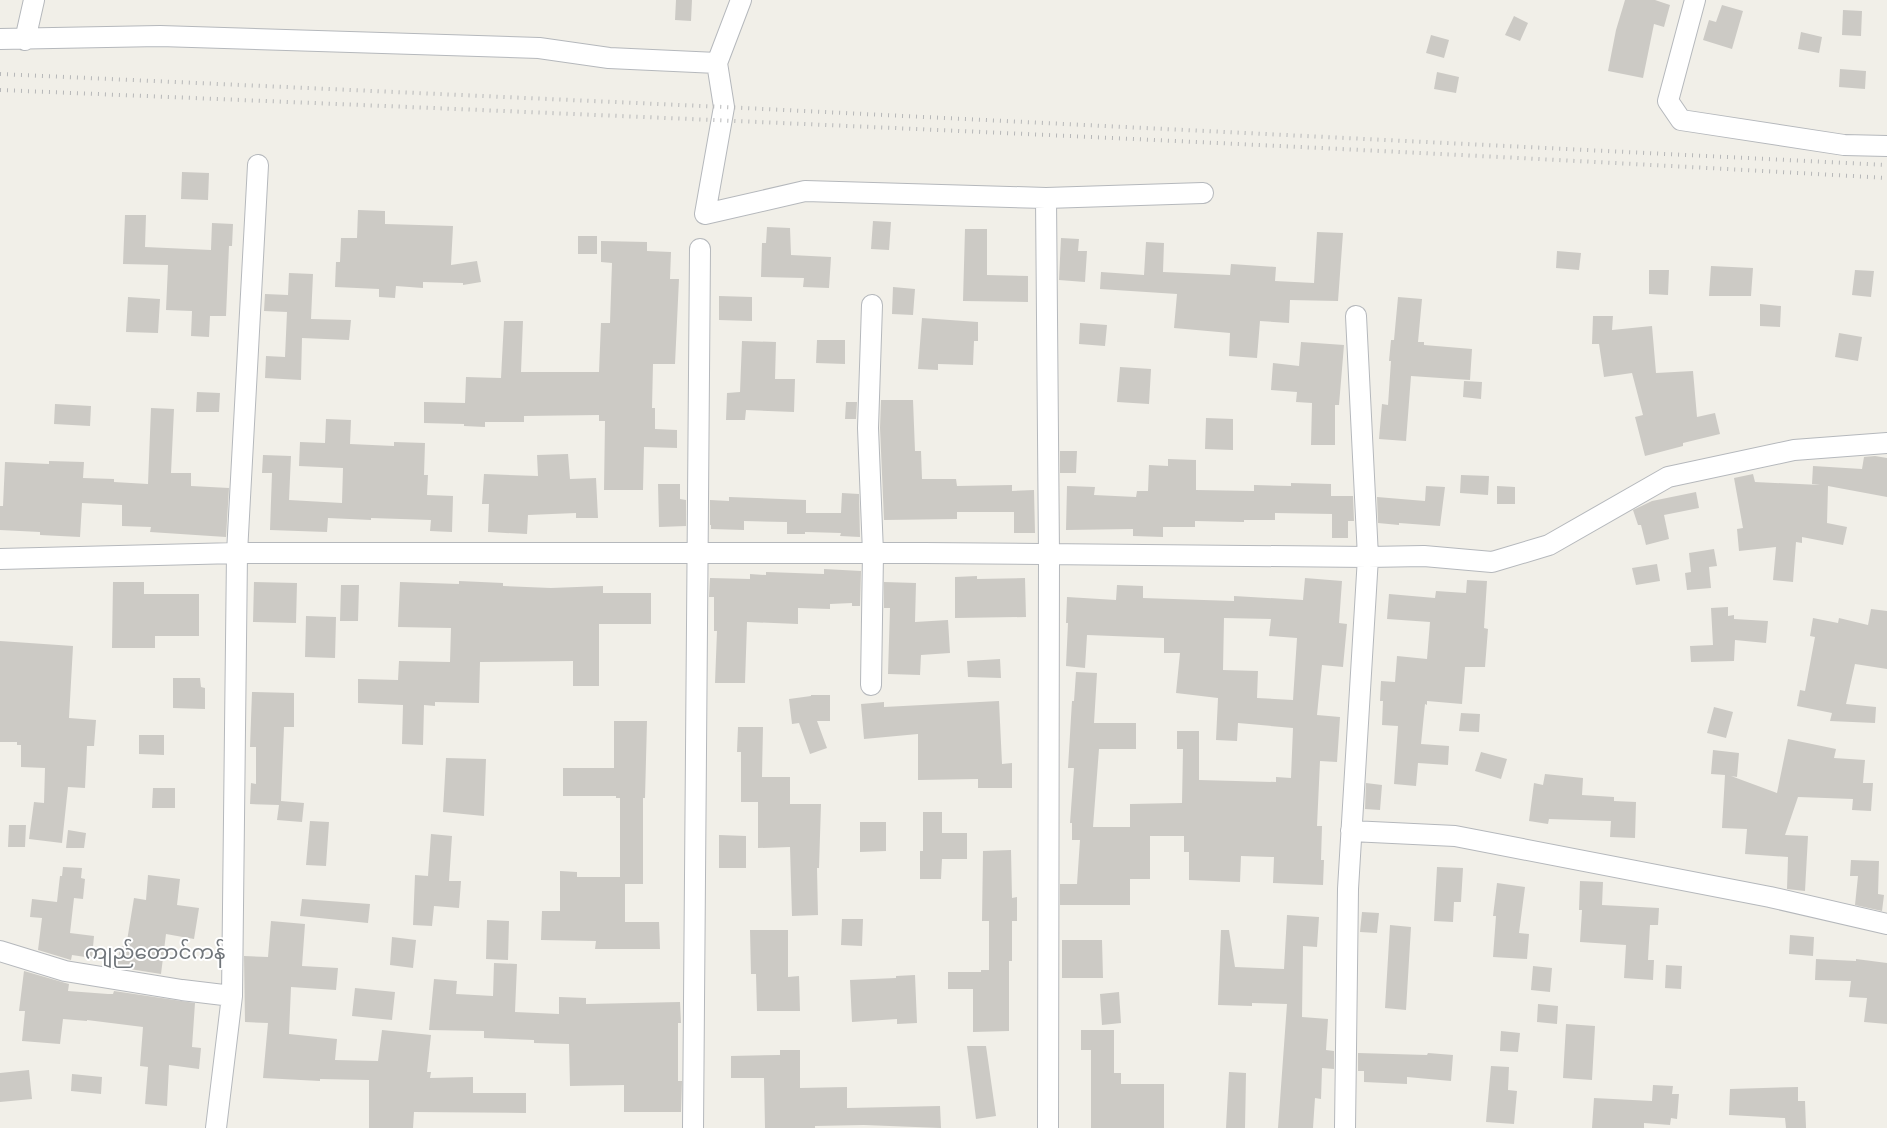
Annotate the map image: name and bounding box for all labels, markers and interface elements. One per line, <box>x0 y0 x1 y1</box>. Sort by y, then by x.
district label: ကျည်တောင်ကန် <box>85 938 225 968</box>

